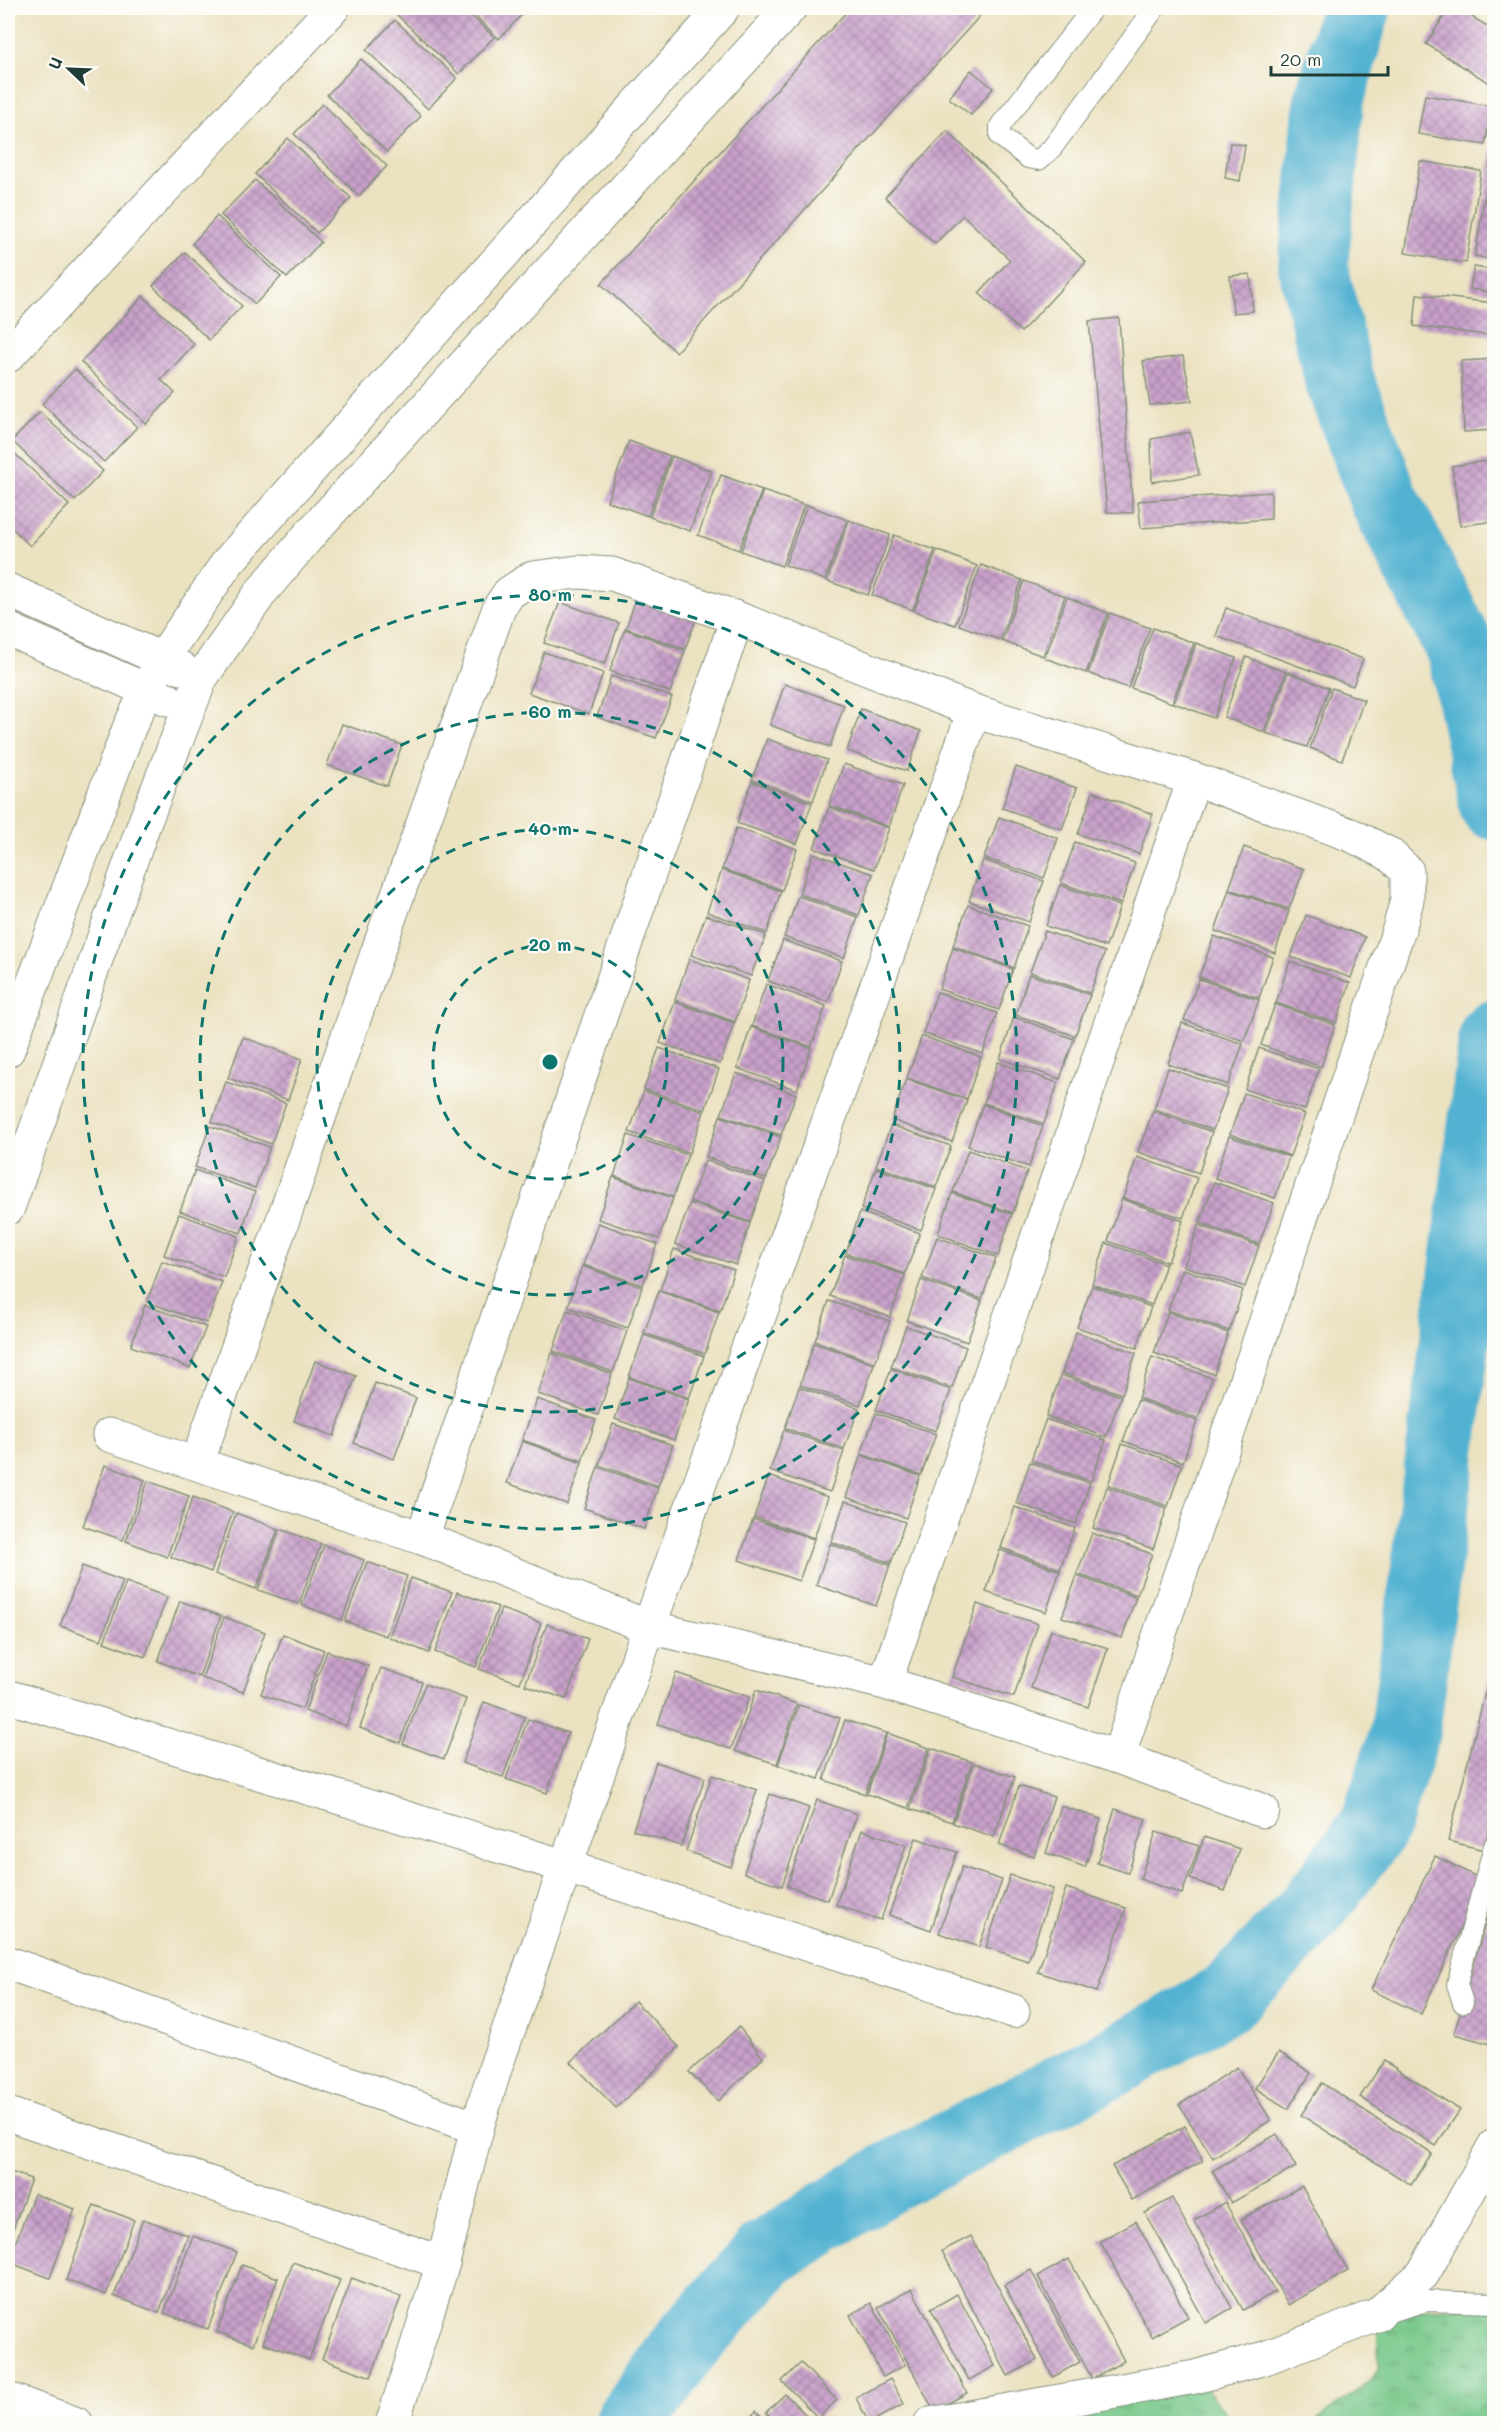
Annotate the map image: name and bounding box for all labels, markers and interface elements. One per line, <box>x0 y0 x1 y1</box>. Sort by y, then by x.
north arrow <box>39 39 99 99</box>
scale bar <box>1271 39 1388 77</box>
text: 20 m <box>1280 47 1321 71</box>
text: U <box>43 54 67 72</box>
text: 80 m <box>528 582 572 606</box>
text: 60 m <box>528 699 572 723</box>
text: 40 m <box>528 816 572 840</box>
text: 20 m <box>529 932 571 956</box>
centre of rings <box>540 1052 560 1072</box>

